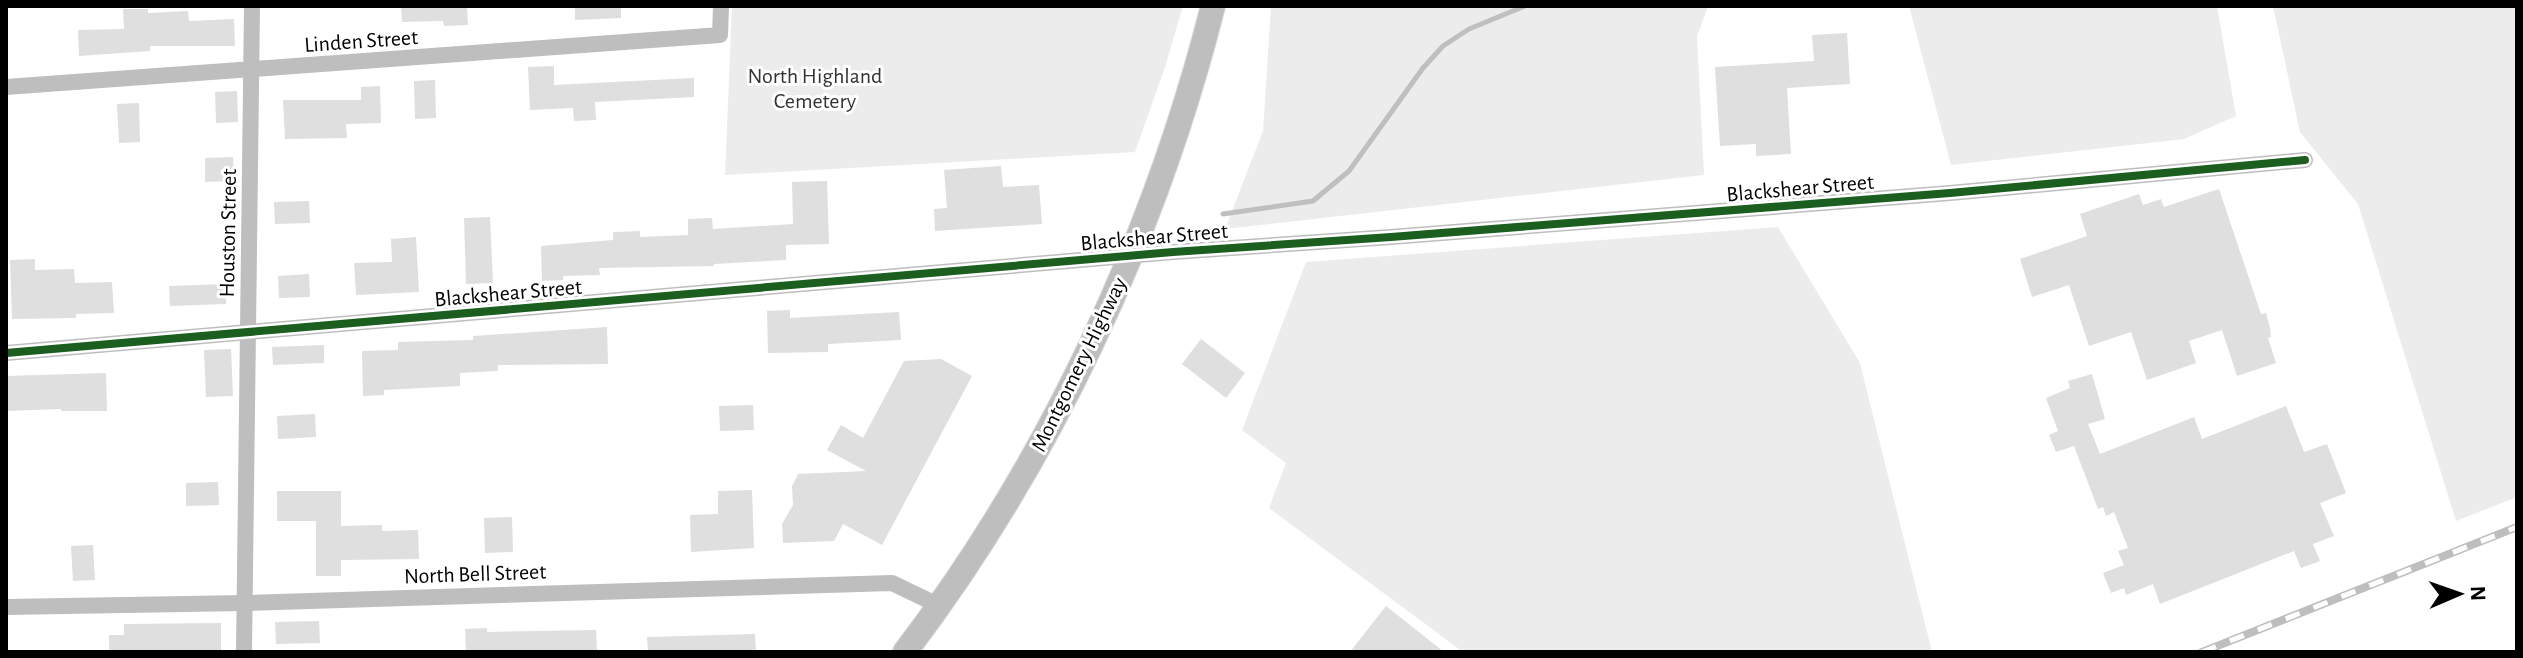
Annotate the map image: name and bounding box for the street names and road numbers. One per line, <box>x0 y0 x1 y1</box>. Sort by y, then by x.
street label: Linden Street <box>303 26 419 56</box>
street label: Houston Street <box>216 168 240 298</box>
street label: Blackshear Street <box>1725 171 1875 205</box>
street label: Blackshear Street <box>1079 220 1229 254</box>
street label: Montgomery Highway <box>1027 273 1131 455</box>
street label: Blackshear Street <box>433 276 583 310</box>
street label: North Bell Street <box>403 561 547 587</box>

